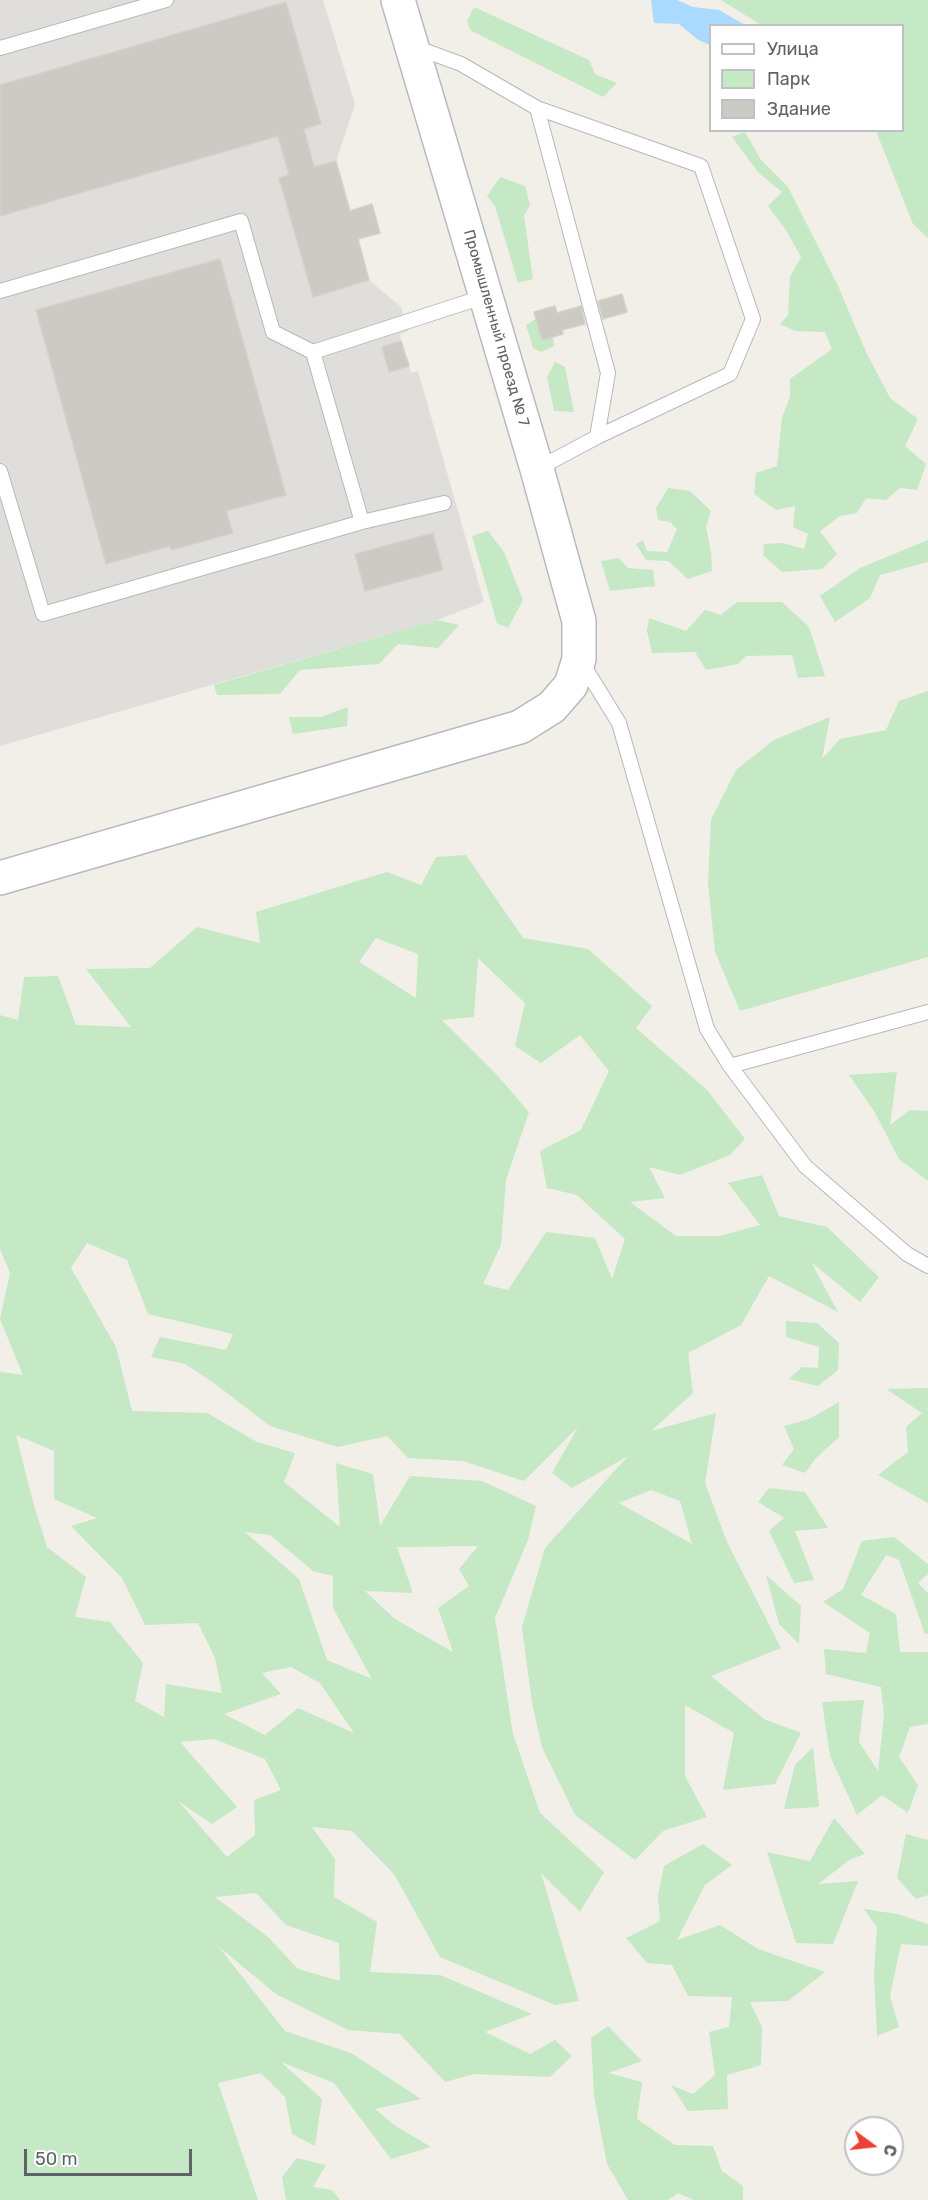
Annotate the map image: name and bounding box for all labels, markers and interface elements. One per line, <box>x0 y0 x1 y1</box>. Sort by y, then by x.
legend <box>709 24 904 132</box>
text: Улица <box>767 38 819 60</box>
text: Парк <box>767 68 810 90</box>
text: Здание <box>767 98 831 120</box>
street label: Промышленный проезд № 7 <box>459 228 533 428</box>
north arrow <box>844 2116 904 2176</box>
scale bar <box>27 2137 195 2175</box>
text: С <box>879 2142 901 2158</box>
text: 50 m <box>35 2148 78 2170</box>

